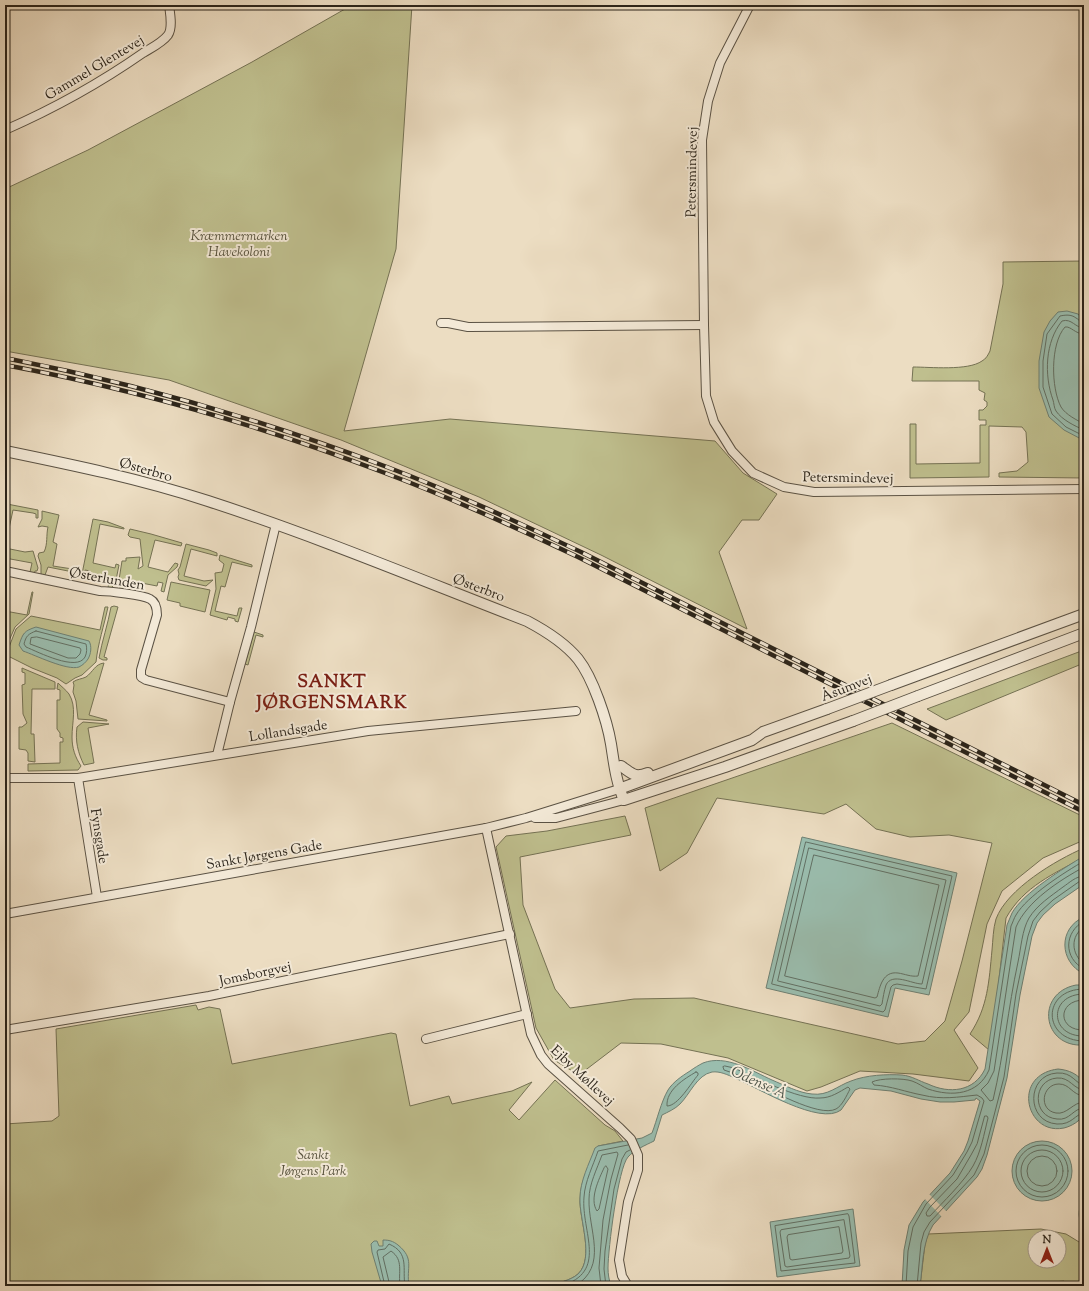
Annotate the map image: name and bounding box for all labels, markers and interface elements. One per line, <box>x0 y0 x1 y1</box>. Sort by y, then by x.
street label: Gammel Glentevej <box>42 31 148 106</box>
street label: Petersmindevej <box>682 126 704 218</box>
park label: Kræmmermarken Havekoloni <box>190 227 288 263</box>
street label: Østerbro <box>117 454 175 488</box>
street label: Petersmindevej <box>802 468 894 490</box>
street label: Østerlunden <box>67 563 146 596</box>
street label: Østerbro <box>449 570 508 608</box>
district label: SANKT JØRGENSMARK <box>254 670 408 717</box>
street label: Åsumvej <box>818 670 875 708</box>
street label: Lollandsgade <box>248 716 329 748</box>
street label: Fynsgade <box>84 807 112 865</box>
street label: Sankt Jørgens Gade <box>205 836 324 876</box>
street label: Jomsborgvej <box>217 958 293 993</box>
street label: Ejby Møllevej <box>545 1042 618 1111</box>
water label: Odense Å <box>727 1061 790 1105</box>
park label: Sankt Jørgens Park <box>279 1146 347 1182</box>
north arrow <box>1027 1229 1067 1269</box>
text: N <box>1042 1232 1052 1248</box>

